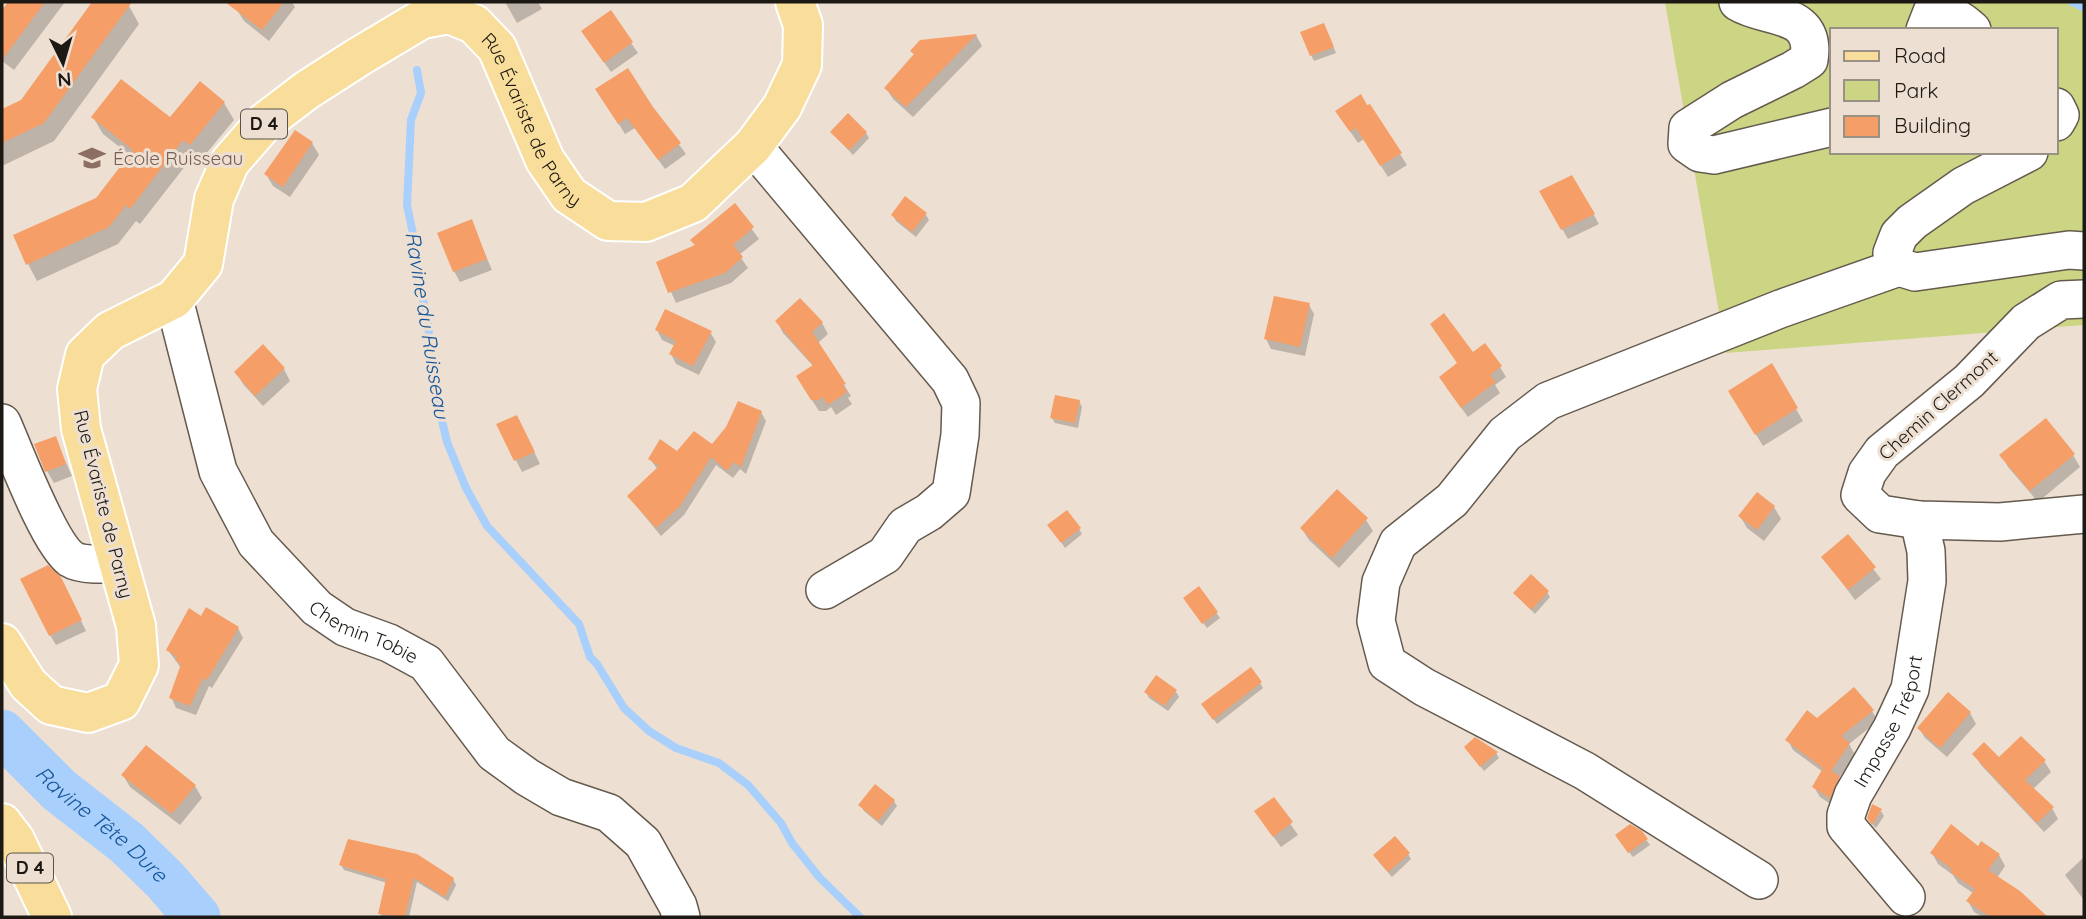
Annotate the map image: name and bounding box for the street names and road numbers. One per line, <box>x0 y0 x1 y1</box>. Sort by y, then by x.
street label: Rue Évariste de Parny <box>477 27 586 212</box>
road number: D 4 <box>241 110 287 139</box>
street label: Chemin Clermont <box>1873 345 2003 465</box>
street label: Rue Évariste de Parny <box>69 407 139 601</box>
street label: Chemin Tobie <box>304 595 422 669</box>
street label: Impasse Tréport <box>1848 653 1927 792</box>
road number: D 4 <box>7 854 53 882</box>

